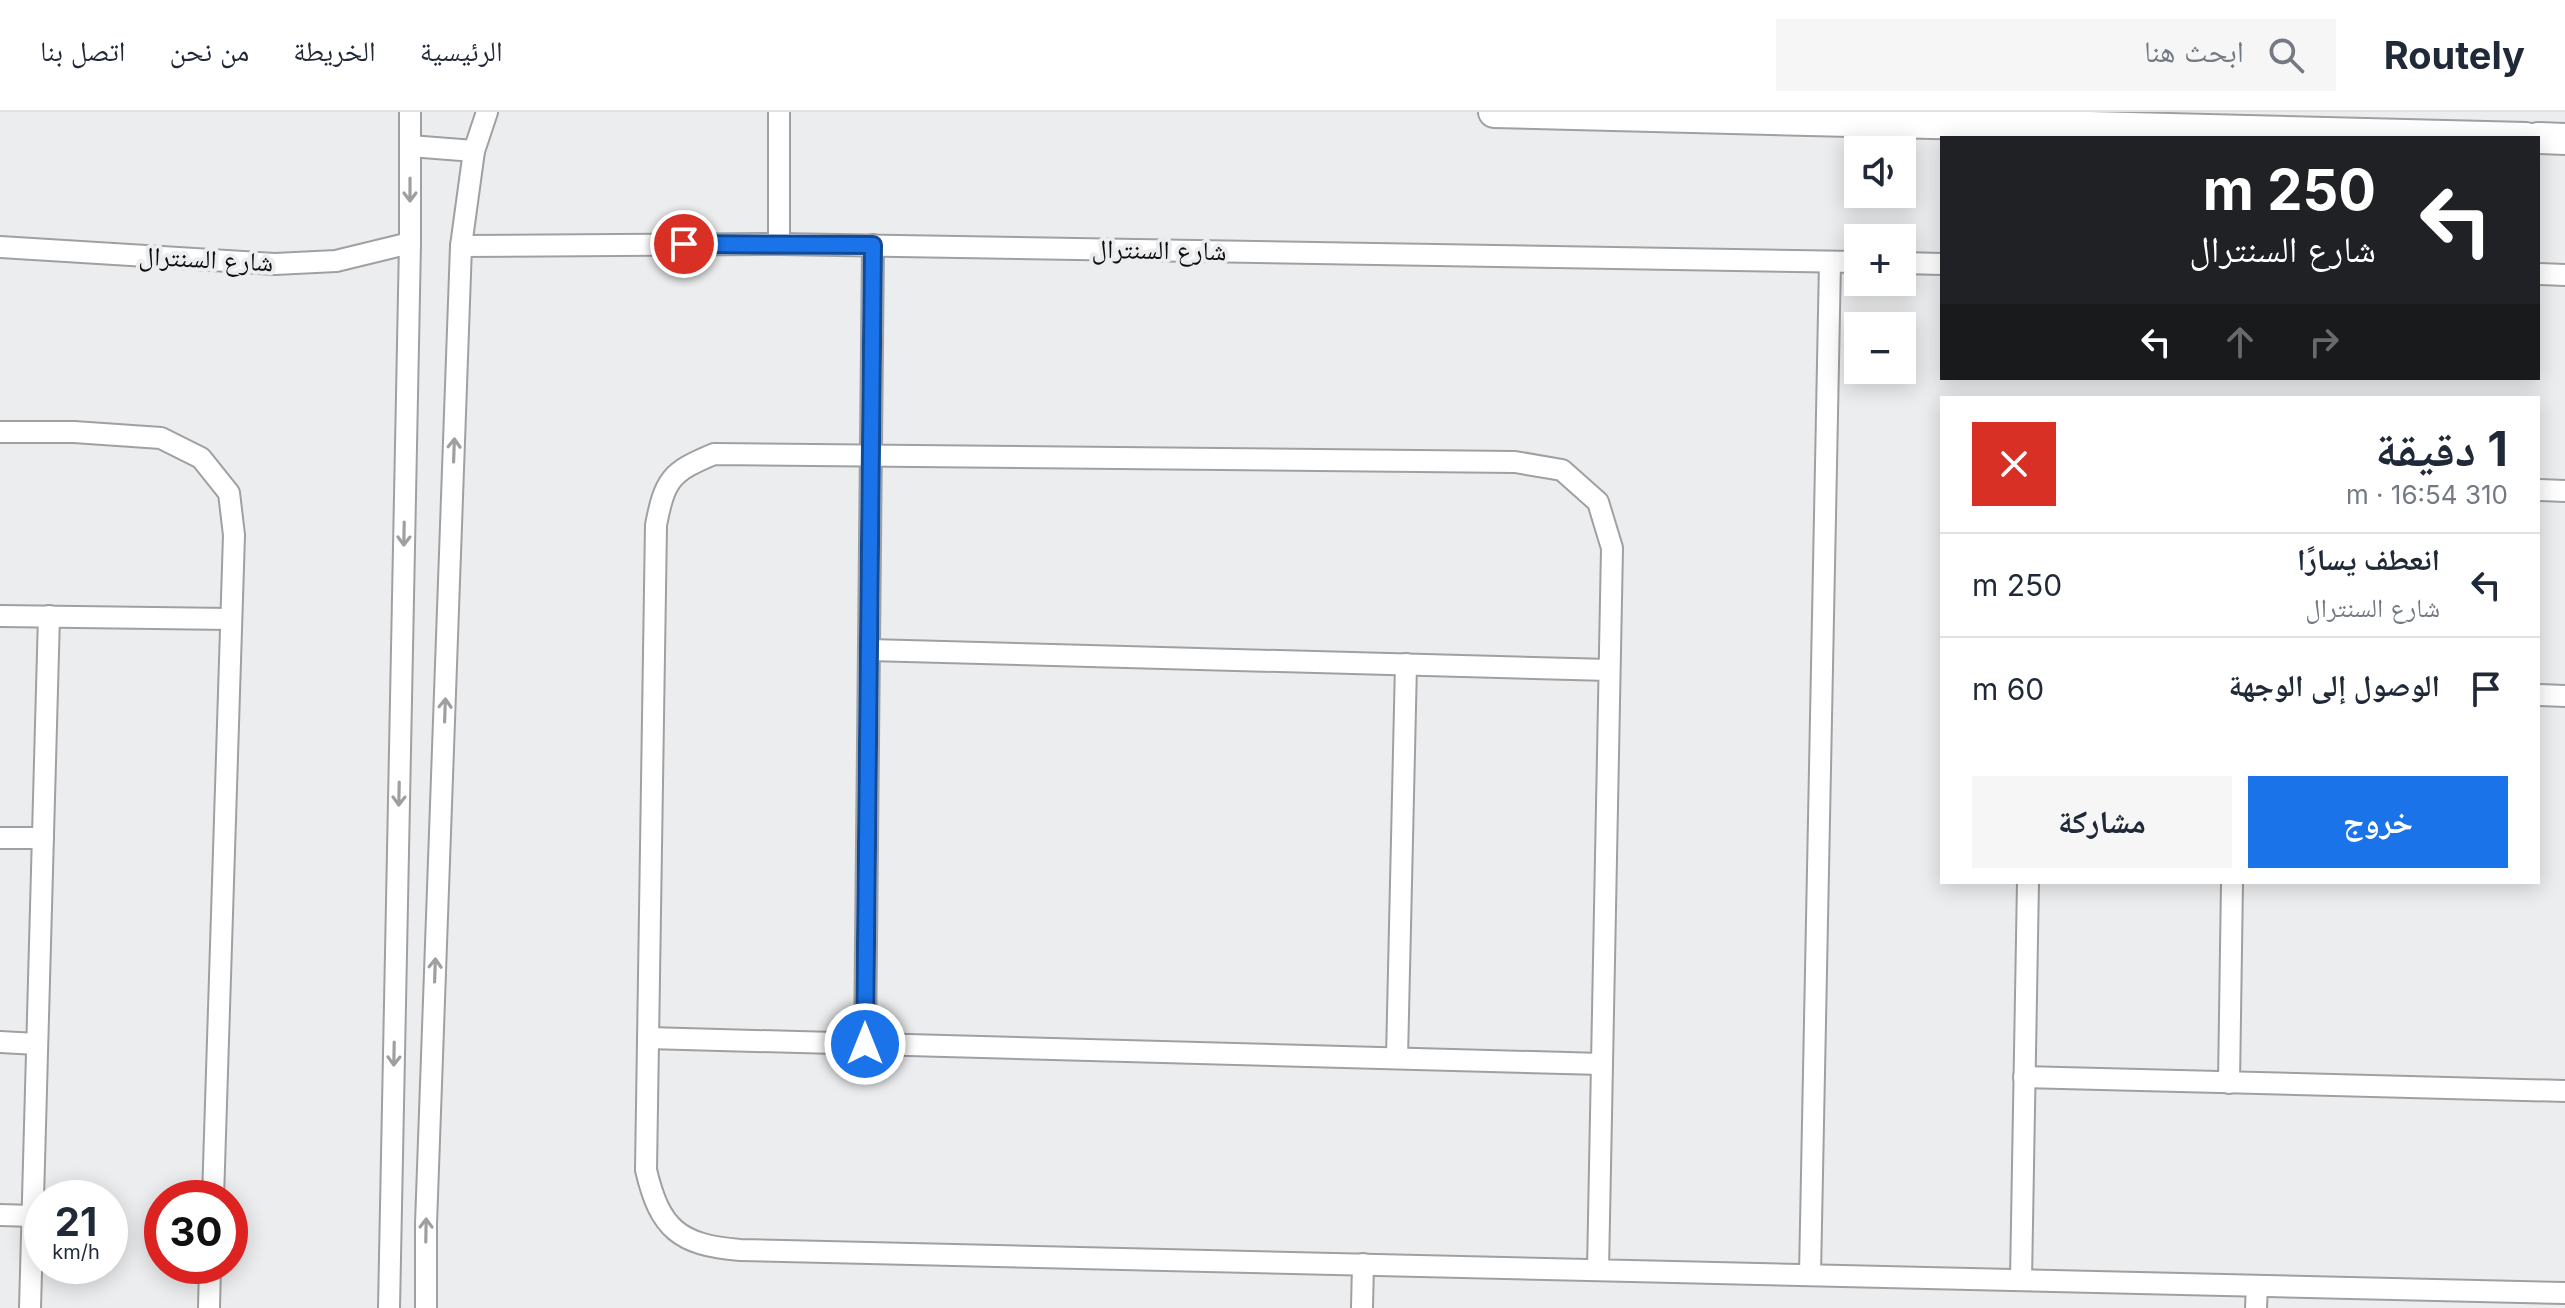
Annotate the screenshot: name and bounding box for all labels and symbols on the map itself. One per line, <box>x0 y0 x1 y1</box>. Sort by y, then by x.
one-way arrow <box>402 176 418 203</box>
pin <box>650 210 718 278</box>
street label: شارع السنترال <box>1091 233 1227 267</box>
street label: شارع السنترال <box>138 239 274 279</box>
one-way arrow <box>446 437 461 464</box>
one-way arrow <box>396 520 412 547</box>
one-way arrow <box>437 697 452 724</box>
one-way arrow <box>392 780 407 807</box>
one-way arrow <box>428 957 443 984</box>
position arrow <box>823 1002 907 1086</box>
one-way arrow <box>387 1040 402 1067</box>
speed limit sign: 30 <box>144 1180 248 1284</box>
one-way arrow <box>419 1217 434 1244</box>

